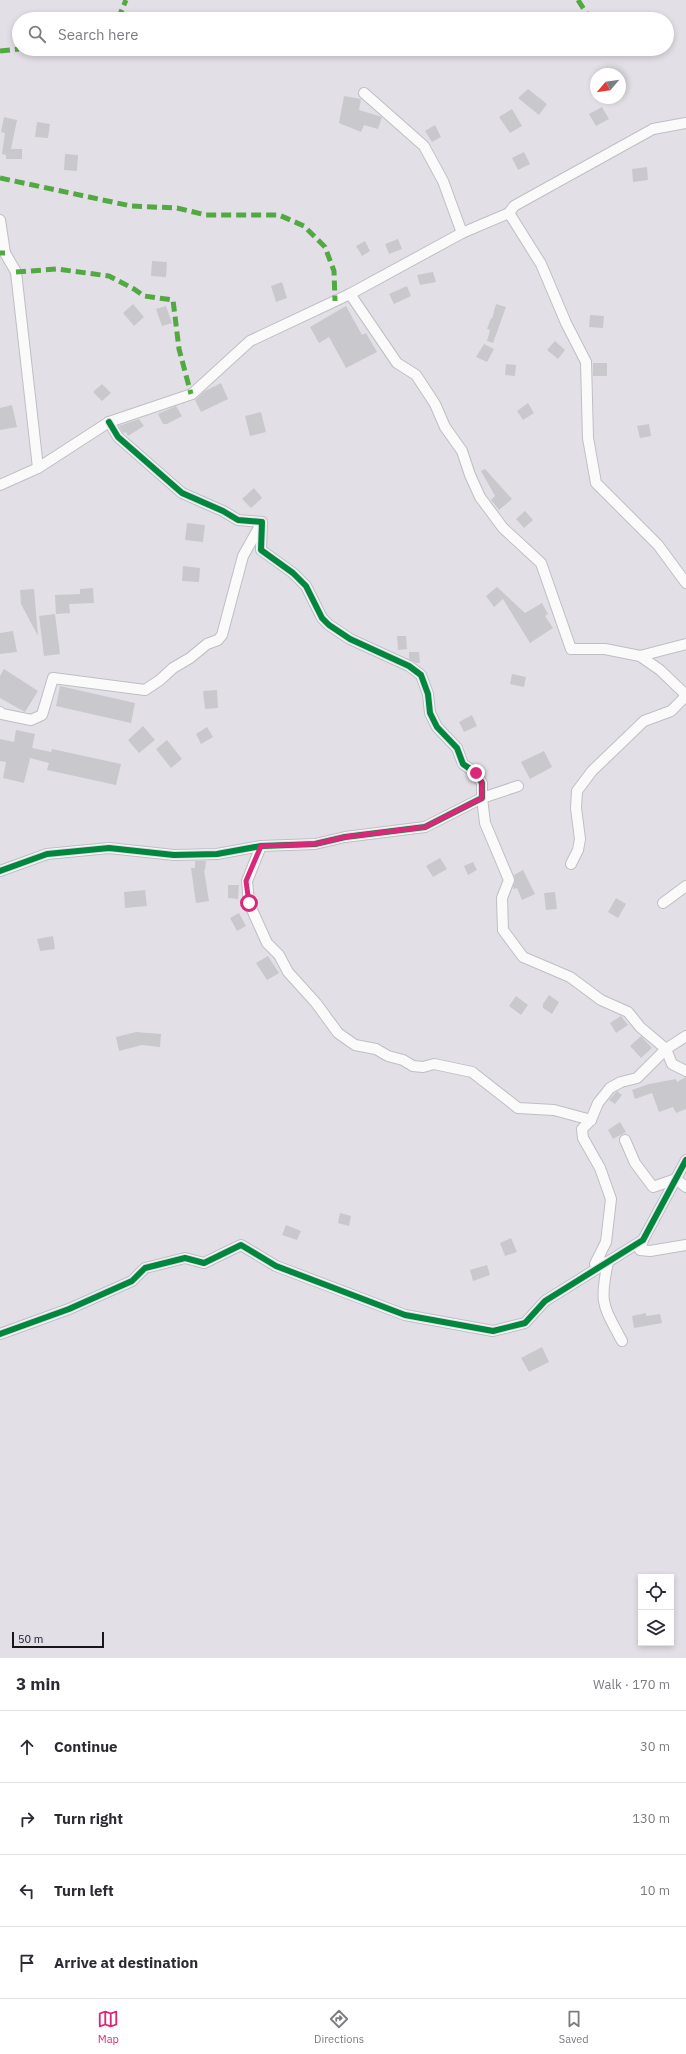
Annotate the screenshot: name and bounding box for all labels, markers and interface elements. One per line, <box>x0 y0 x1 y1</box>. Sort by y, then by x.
search box <box>12 12 674 56</box>
icon: search <box>26 23 48 45</box>
text: Search here <box>58 25 138 44</box>
north arrow <box>590 68 626 104</box>
route end <box>467 764 485 782</box>
route start <box>240 894 258 912</box>
map controls <box>638 1574 674 1646</box>
button: locate <box>638 1574 674 1610</box>
button: layers <box>638 1610 674 1646</box>
scale bar <box>12 1630 104 1649</box>
text: 50 m <box>18 1632 43 1646</box>
text: 3 min <box>16 1673 60 1695</box>
text: Walk · 170 m <box>593 1676 670 1693</box>
icon: ahead <box>16 1736 38 1758</box>
text: Continue <box>54 1737 118 1756</box>
text: 30 m <box>640 1738 670 1755</box>
icon: right <box>16 1808 38 1830</box>
text: Turn right <box>54 1809 123 1828</box>
text: 130 m <box>632 1810 670 1827</box>
icon: left <box>16 1880 38 1902</box>
text: Turn left <box>54 1881 114 1900</box>
text: 10 m <box>640 1882 670 1899</box>
icon: arrive <box>16 1952 38 1974</box>
text: Arrive at destination <box>54 1953 198 1972</box>
tab: Map <box>97 2008 119 2046</box>
tab: Directions <box>314 2008 364 2046</box>
tab: Saved <box>559 2008 589 2046</box>

